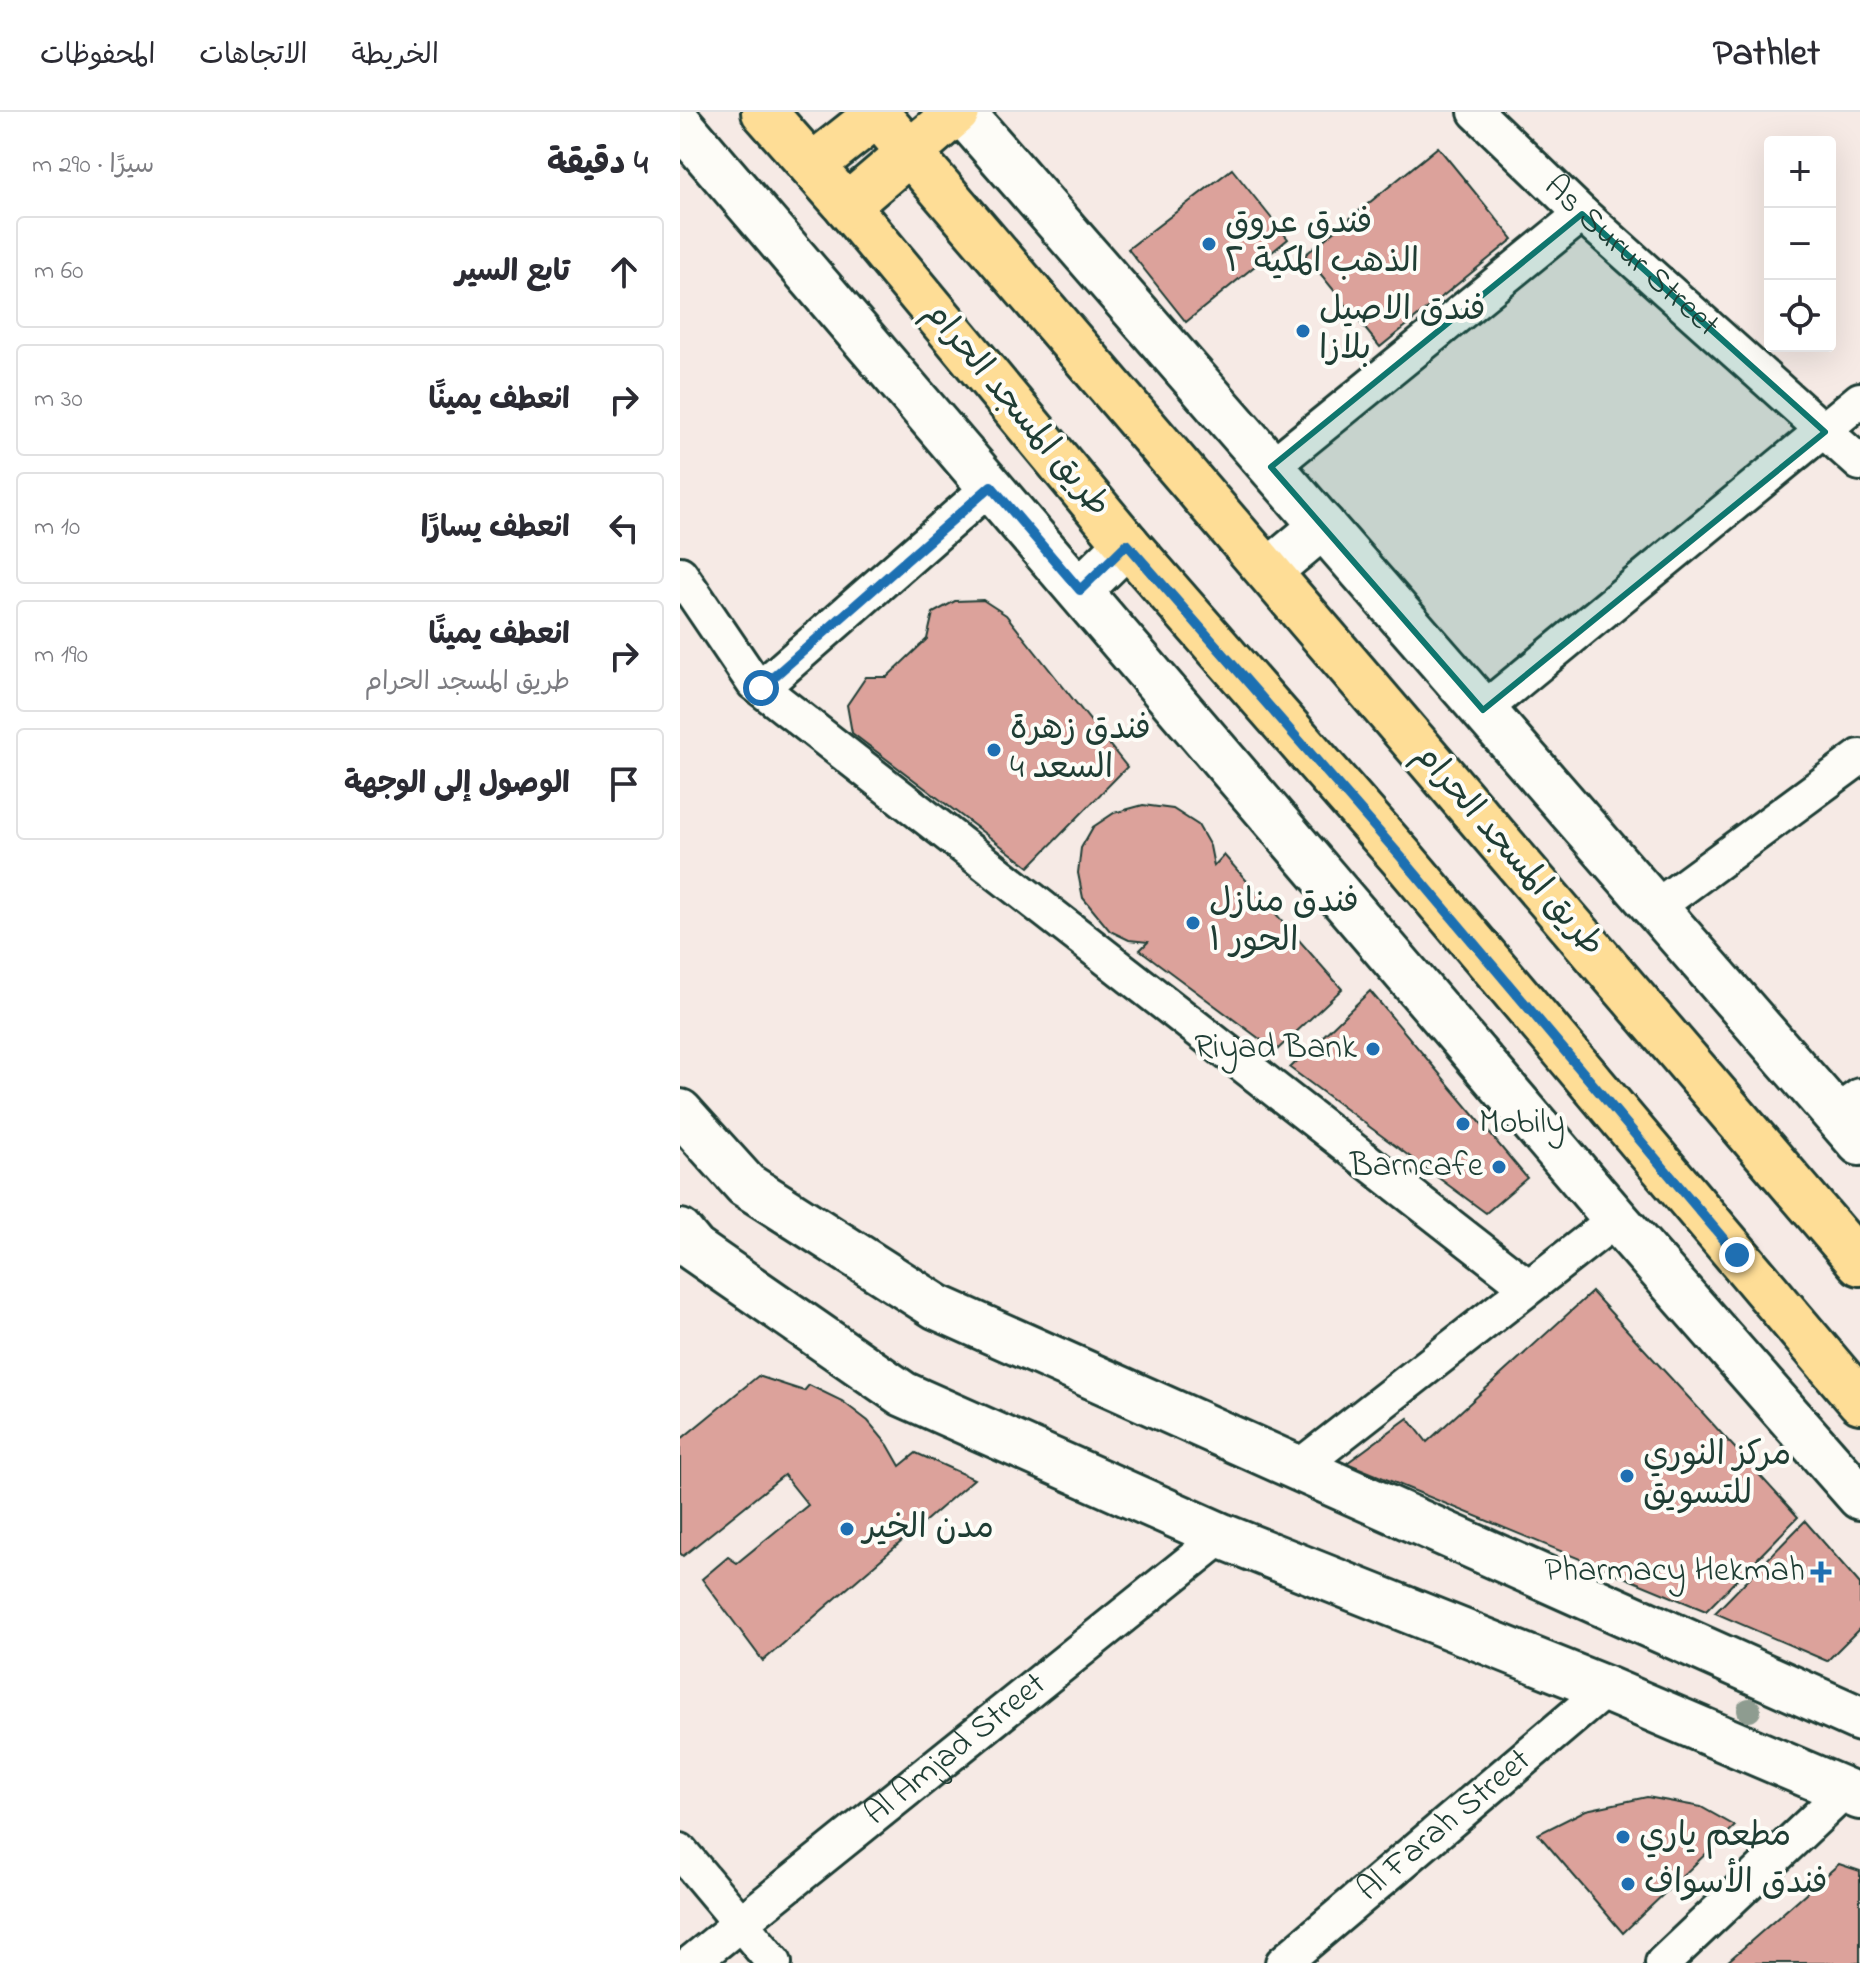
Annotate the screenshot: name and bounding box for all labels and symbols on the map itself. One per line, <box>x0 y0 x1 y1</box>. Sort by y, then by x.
street label: As Surur Street <box>1531 164 1730 350</box>
place label: فندق عروق الذهب المكية ٢ <box>1225 199 1419 288</box>
marker: فندق عروق الذهب المكية ٢ <box>1200 235 1218 253</box>
place label: فندق الاصيل بلازا <box>1319 286 1486 375</box>
street label: طريق المسجد الحرام <box>910 291 1122 529</box>
marker: فندق الاصيل بلازا <box>1294 322 1312 340</box>
route start <box>743 670 779 706</box>
place label: فندق زهرة السعد 4 <box>1010 705 1151 794</box>
street label: طريق المسجد الحرام <box>1401 733 1615 969</box>
marker: فندق زهرة السعد 4 <box>985 741 1003 759</box>
place label: فندق منازل الحور ١ <box>1209 878 1359 967</box>
marker: فندق منازل الحور ١ <box>1184 914 1202 932</box>
place label: Riyad Bank <box>1194 1024 1357 1074</box>
marker: Riyad Bank <box>1364 1040 1382 1058</box>
place label: Mobily <box>1479 1099 1565 1149</box>
marker: Mobily <box>1454 1115 1472 1133</box>
place label: Barncafe <box>1349 1142 1484 1192</box>
marker: Barncafe <box>1490 1158 1508 1176</box>
route end <box>1719 1237 1755 1273</box>
place label: مركز النوري للتسويق <box>1643 1431 1791 1520</box>
marker: مركز النوري للتسويق <box>1618 1467 1636 1485</box>
place label: مدن الخير <box>860 1504 994 1554</box>
marker: مدن الخير <box>838 1520 856 1538</box>
place label: Pharmacy Hekmah <box>1544 1547 1805 1597</box>
marker: Pharmacy Hekmah <box>1812 1563 1830 1581</box>
street label: Al Amjad Street <box>854 1661 1058 1839</box>
street label: Al Farah Street <box>1347 1737 1543 1914</box>
place label: مطعم ياري <box>1639 1812 1791 1862</box>
marker: مطعم ياري <box>1614 1828 1632 1846</box>
place label: فندق الأسواف <box>1644 1858 1828 1909</box>
marker: فندق الأسواف <box>1619 1875 1637 1893</box>

